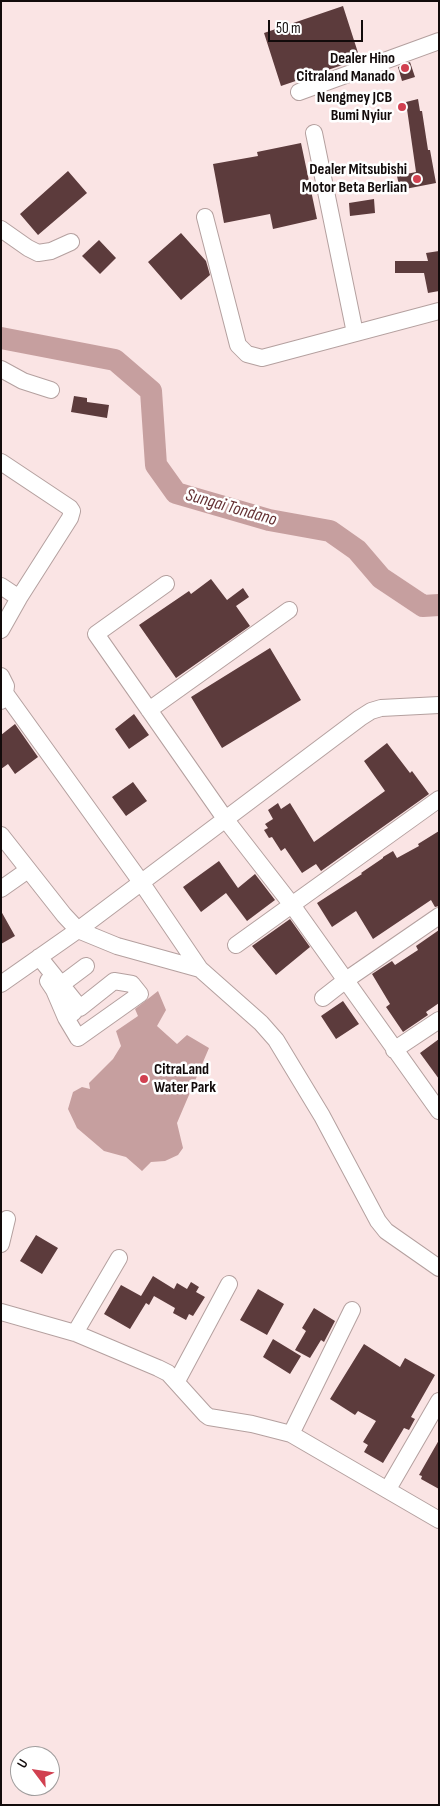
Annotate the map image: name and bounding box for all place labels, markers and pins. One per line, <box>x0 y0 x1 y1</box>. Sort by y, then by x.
place label: Dealer Hino Citraland Manado <box>296 49 395 87</box>
marker: Dealer Hino Citraland Manado <box>399 62 411 74</box>
place label: Nengmey JCB Bumi Nyiur <box>317 88 392 126</box>
marker: Nengmey JCB Bumi Nyiur <box>396 101 408 113</box>
place label: Dealer Mitsubishi Motor Beta Berlian <box>302 160 407 198</box>
marker: Dealer Mitsubishi Motor Beta Berlian <box>411 173 423 185</box>
place label: CitraLand Water Park <box>154 1060 216 1098</box>
marker: CitraLand Water Park <box>138 1073 150 1085</box>

